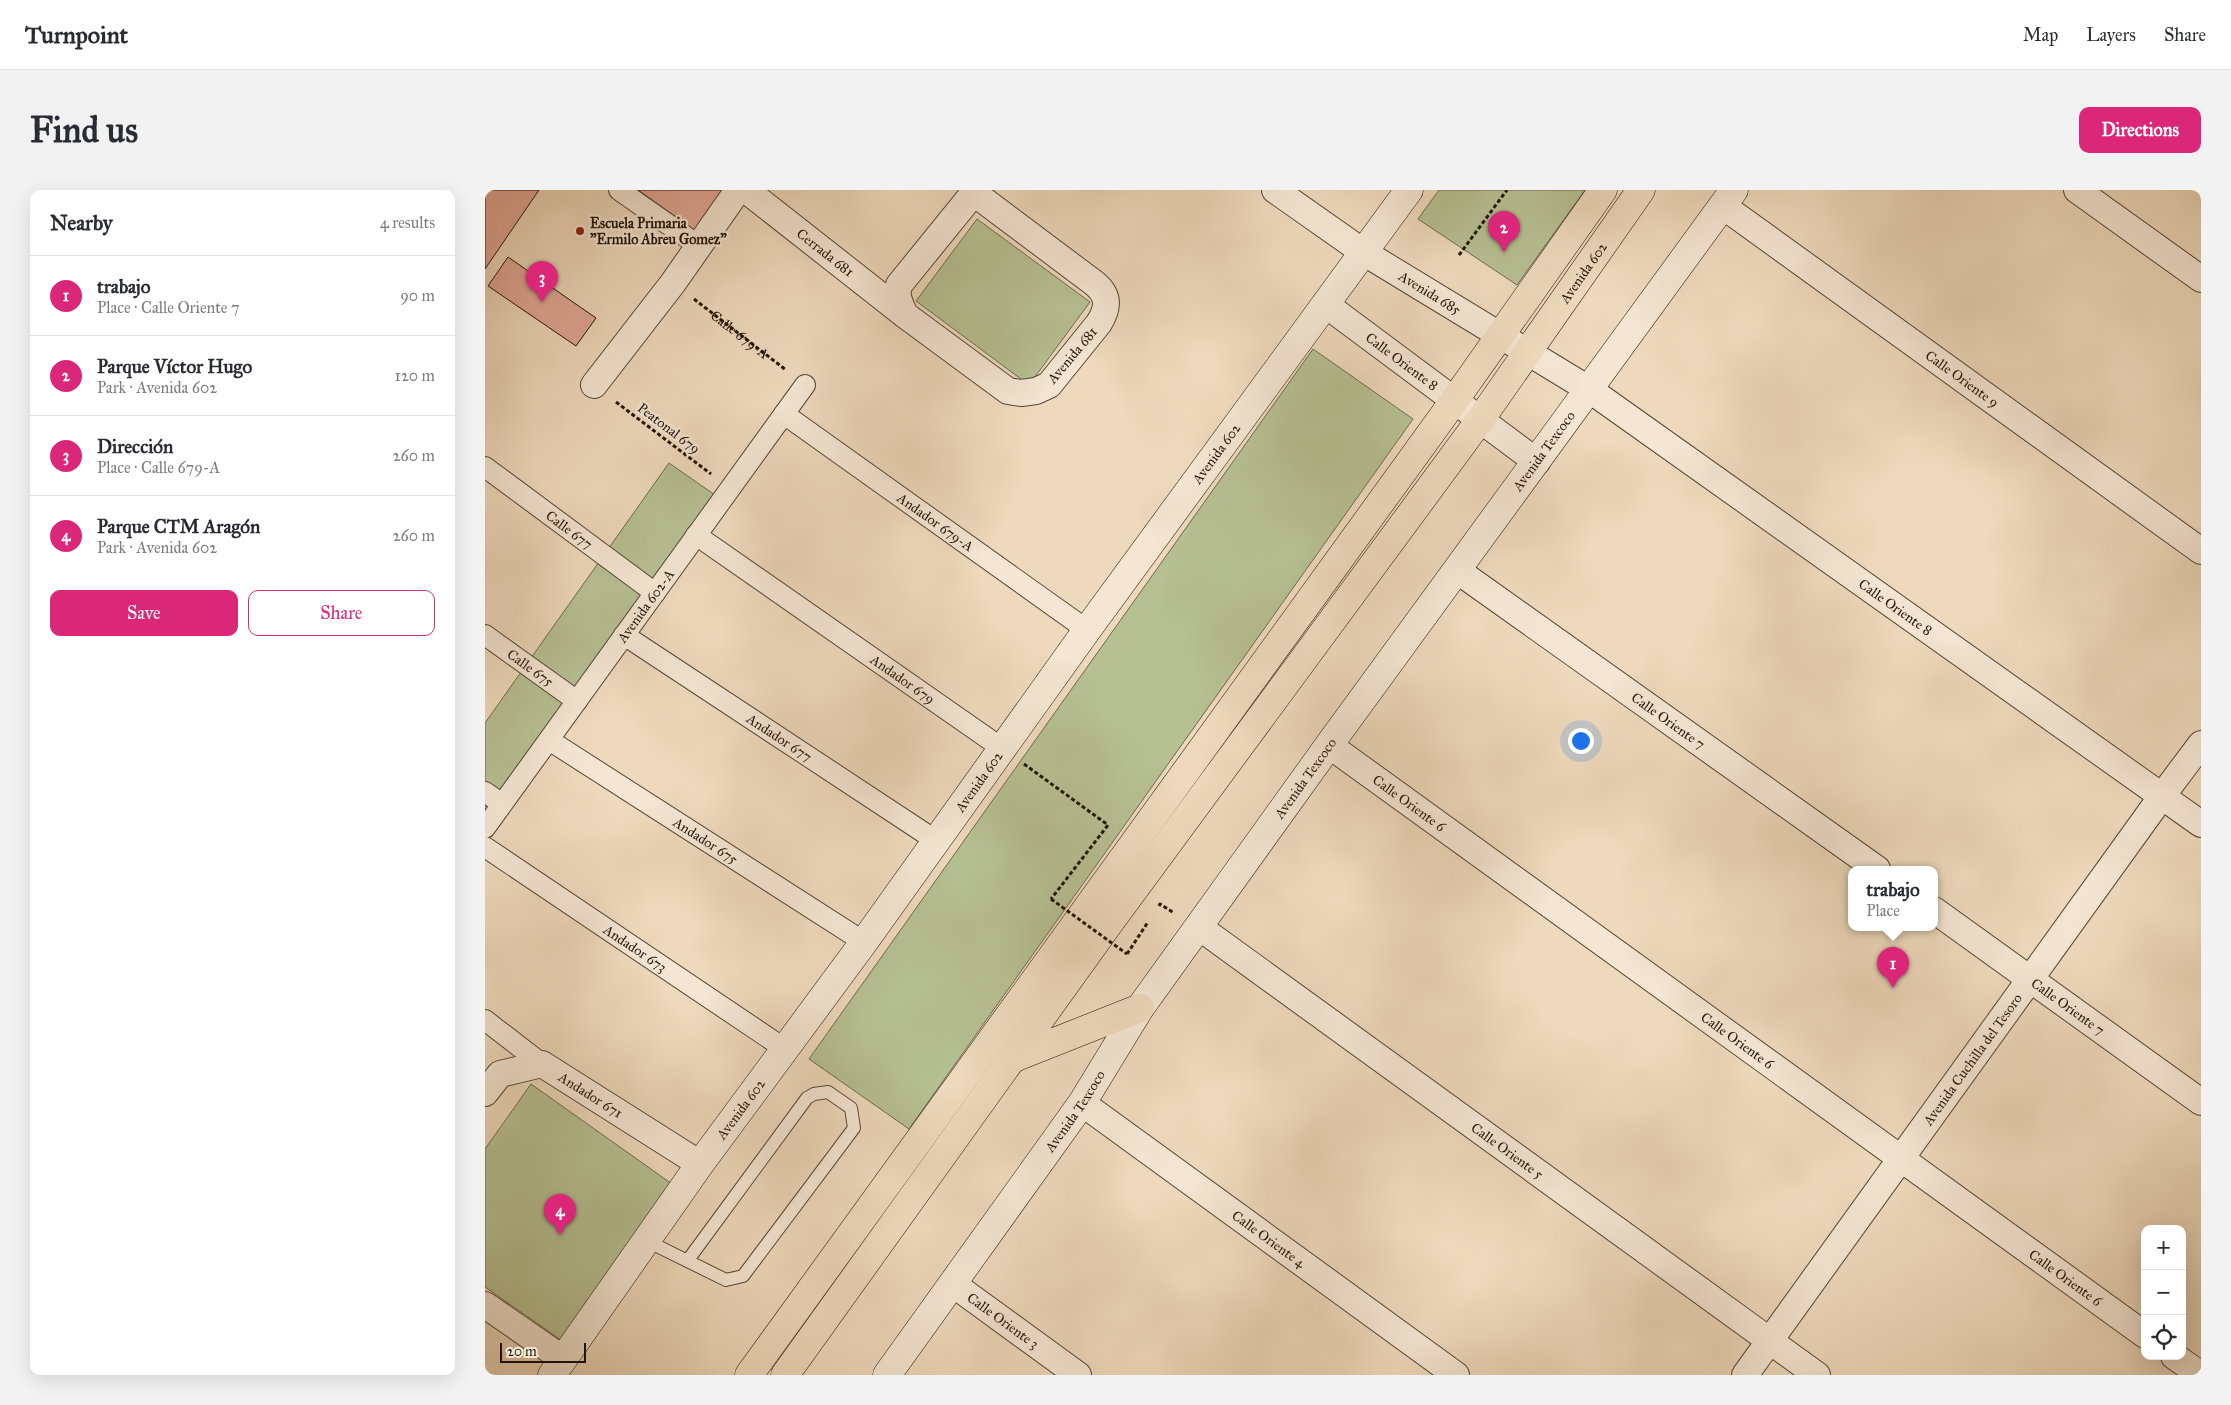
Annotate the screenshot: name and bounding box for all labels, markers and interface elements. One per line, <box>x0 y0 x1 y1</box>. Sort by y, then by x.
text: Turnpoint <box>25 20 128 50</box>
text: Map <box>2023 24 2058 46</box>
text: Layers <box>2086 24 2136 46</box>
text: Share <box>2164 24 2206 46</box>
button: Directions <box>2079 107 2201 153</box>
text: Find us <box>30 109 138 152</box>
text: Nearby <box>50 210 113 236</box>
pin: 2 <box>1488 211 1520 252</box>
text: 4 results <box>380 213 435 232</box>
place label: Escuela Primaria "Ermilo Abreu Gomez" <box>590 215 727 248</box>
marker: Escuela Primaria "Ermilo Abreu Gomez" <box>574 225 586 237</box>
street label: Cerrada 681 <box>793 225 857 281</box>
street label: Avenida 602 <box>1556 239 1611 308</box>
pin: 3 <box>526 261 558 302</box>
street label: Avenida 685 <box>1395 267 1464 319</box>
text: trabajo <box>97 275 150 298</box>
text: 1 <box>63 286 69 305</box>
text: 90 m <box>400 286 435 305</box>
text: Place · Calle Oriente 7 <box>97 298 240 317</box>
street label: Calle 679-A <box>707 307 773 363</box>
street label: Avenida 681 <box>1043 323 1101 388</box>
street label: Calle Oriente 8 <box>1362 329 1441 394</box>
street label: Calle Oriente 9 <box>1922 347 2002 411</box>
text: Parque Víctor Hugo <box>97 355 252 378</box>
text: 2 <box>62 366 70 385</box>
text: 120 m <box>395 366 435 385</box>
text: Park · Avenida 602 <box>97 378 217 397</box>
street label: Peatonal 679 <box>634 399 703 457</box>
street label: Avenida Texcoco <box>1509 408 1579 495</box>
street label: Avenida 602 <box>1188 420 1244 488</box>
text: Dirección <box>97 435 173 458</box>
text: 3 <box>63 446 69 465</box>
text: 260 m <box>393 446 435 465</box>
text: Place · Calle 679-A <box>97 458 220 477</box>
street label: Andador 679-A <box>893 489 977 556</box>
street label: Calle 677 <box>542 507 596 553</box>
text: Parque CTM Aragón <box>97 515 260 538</box>
text: 4 <box>62 526 70 545</box>
text: 260 m <box>393 526 435 545</box>
text: Park · Avenida 602 <box>97 538 217 557</box>
street label: Avenida 602-A <box>613 566 678 647</box>
street label: Calle Oriente 8 <box>1855 575 1935 639</box>
button: Save <box>50 590 238 636</box>
button: Share <box>248 590 435 636</box>
street label: Calle 675 <box>504 646 557 691</box>
street label: Andador 679 <box>866 651 938 708</box>
street label: Calle Oriente 7 <box>1628 689 1708 753</box>
street label: Andador 677 <box>742 710 815 765</box>
your location <box>1568 728 1594 754</box>
street label: Avenida Texcoco <box>1270 735 1340 823</box>
street label: Avenida 602 <box>951 748 1007 816</box>
street label: Calle Oriente 6 <box>1369 771 1449 836</box>
street label: Andador 675 <box>669 813 741 868</box>
popup <box>1848 866 1938 931</box>
text: trabajo <box>1866 878 1920 901</box>
text: Place <box>1866 901 1900 920</box>
street label: Andador 673 <box>599 921 670 976</box>
pin: 1 <box>1877 947 1909 988</box>
street label: Calle Oriente 7 <box>2028 975 2108 1039</box>
street label: Avenida Cuchilla del Tesoro <box>1919 990 2026 1130</box>
street label: Calle Oriente 6 <box>1697 1009 1778 1073</box>
street label: Avenida Texcoco <box>1041 1067 1109 1156</box>
street label: Andador 671 <box>554 1068 626 1122</box>
street label: Avenida 602 <box>712 1076 769 1144</box>
street label: Calle Oriente 5 <box>1468 1119 1547 1183</box>
pin: 4 <box>544 1194 576 1235</box>
street label: Calle Oriente 4 <box>1229 1207 1309 1272</box>
map controls <box>2141 1225 2186 1360</box>
button: + <box>2141 1225 2186 1270</box>
street label: Calle Oriente 6 <box>2026 1246 2106 1311</box>
button: − <box>2141 1270 2186 1315</box>
street label: Calle Oriente 3 <box>964 1289 1042 1353</box>
button: locate <box>2141 1315 2186 1360</box>
scale bar <box>500 1340 586 1363</box>
text: 20 m <box>507 1343 537 1360</box>

